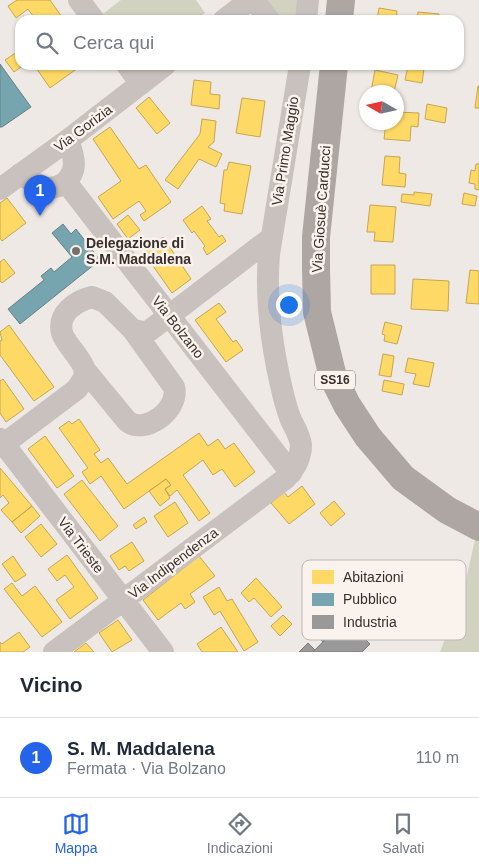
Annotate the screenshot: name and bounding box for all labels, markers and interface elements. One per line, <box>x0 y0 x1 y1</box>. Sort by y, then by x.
search box <box>15 15 464 70</box>
icon: search <box>33 29 61 57</box>
text: Cerca qui <box>73 32 154 53</box>
north arrow <box>359 85 404 130</box>
street label: Via Primo Maggio <box>268 95 302 207</box>
street label: Via Gorizia <box>51 101 115 155</box>
street label: Via Giosuè Carducci <box>309 145 333 273</box>
pin: 1 <box>24 175 56 216</box>
place label: Delegazione di S.M. Maddalena <box>86 235 191 267</box>
marker: Delegazione di S.M. Maddalena <box>70 245 82 257</box>
your location <box>276 292 302 318</box>
street label: Via Bolzano <box>149 293 207 361</box>
road number: SS16 <box>315 370 355 390</box>
street label: Via Trieste <box>55 514 107 576</box>
street label: Via Indipendenza <box>125 524 221 602</box>
legend <box>302 560 466 640</box>
text: Abitazioni <box>343 569 404 585</box>
text: Pubblico <box>343 591 397 607</box>
text: Industria <box>343 614 397 630</box>
text: Vicino <box>20 673 83 696</box>
text: S. M. Maddalena <box>67 738 215 759</box>
text: 1 <box>32 749 40 766</box>
text: 110 m <box>416 749 459 766</box>
text: Fermata · Via Bolzano <box>67 760 226 777</box>
tab: Mappa <box>55 810 97 856</box>
tab: Indicazioni <box>207 810 273 856</box>
tab: Salvati <box>382 810 424 856</box>

